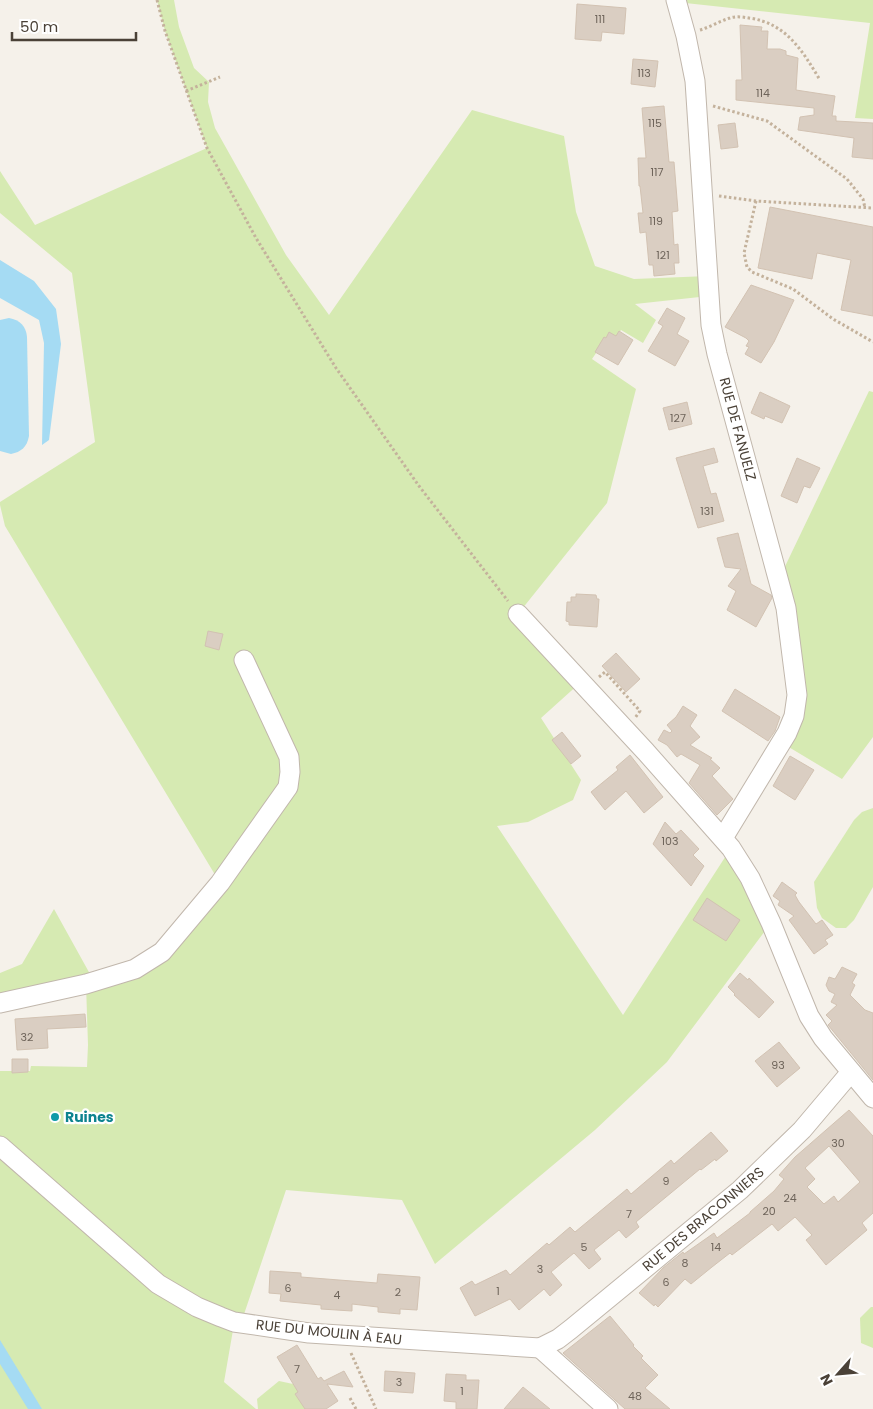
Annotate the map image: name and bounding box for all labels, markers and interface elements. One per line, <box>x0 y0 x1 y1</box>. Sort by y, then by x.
scale bar <box>12 10 136 42</box>
house number: 111 <box>595 11 605 27</box>
text: 50 m <box>20 16 58 37</box>
house number: 113 <box>637 65 651 81</box>
house number: 114 <box>756 85 770 101</box>
house number: 115 <box>648 115 662 131</box>
house number: 117 <box>650 164 664 180</box>
house number: 119 <box>649 213 663 229</box>
house number: 121 <box>656 247 670 263</box>
street label: RUE DE FANUELZ <box>715 375 761 483</box>
house number: 127 <box>670 410 686 426</box>
house number: 131 <box>700 503 714 519</box>
house number: 103 <box>662 833 678 849</box>
house number: 32 <box>21 1029 33 1045</box>
house number: 93 <box>771 1057 785 1073</box>
place label: Ruines <box>65 1107 114 1127</box>
marker: Ruines <box>49 1111 61 1123</box>
house number: 30 <box>831 1135 845 1151</box>
street label: RUE DES BRACONNIERS <box>638 1162 768 1276</box>
house number: 9 <box>663 1173 670 1189</box>
house number: 24 <box>783 1190 797 1206</box>
house number: 20 <box>762 1203 776 1219</box>
house number: 7 <box>626 1206 632 1222</box>
house number: 5 <box>581 1239 588 1255</box>
house number: 14 <box>711 1239 721 1255</box>
house number: 8 <box>682 1255 689 1271</box>
house number: 3 <box>537 1261 543 1277</box>
house number: 6 <box>663 1274 670 1290</box>
house number: 6 <box>285 1280 292 1296</box>
house number: 1 <box>496 1283 500 1299</box>
house number: 2 <box>395 1284 401 1300</box>
house number: 4 <box>334 1287 341 1303</box>
street label: RUE DU MOULIN À EAU <box>255 1314 403 1350</box>
north arrow <box>813 1349 863 1399</box>
house number: 7 <box>294 1361 300 1377</box>
text: N <box>815 1371 838 1389</box>
house number: 3 <box>396 1374 402 1390</box>
house number: 1 <box>460 1383 464 1399</box>
house number: 48 <box>628 1388 642 1404</box>

